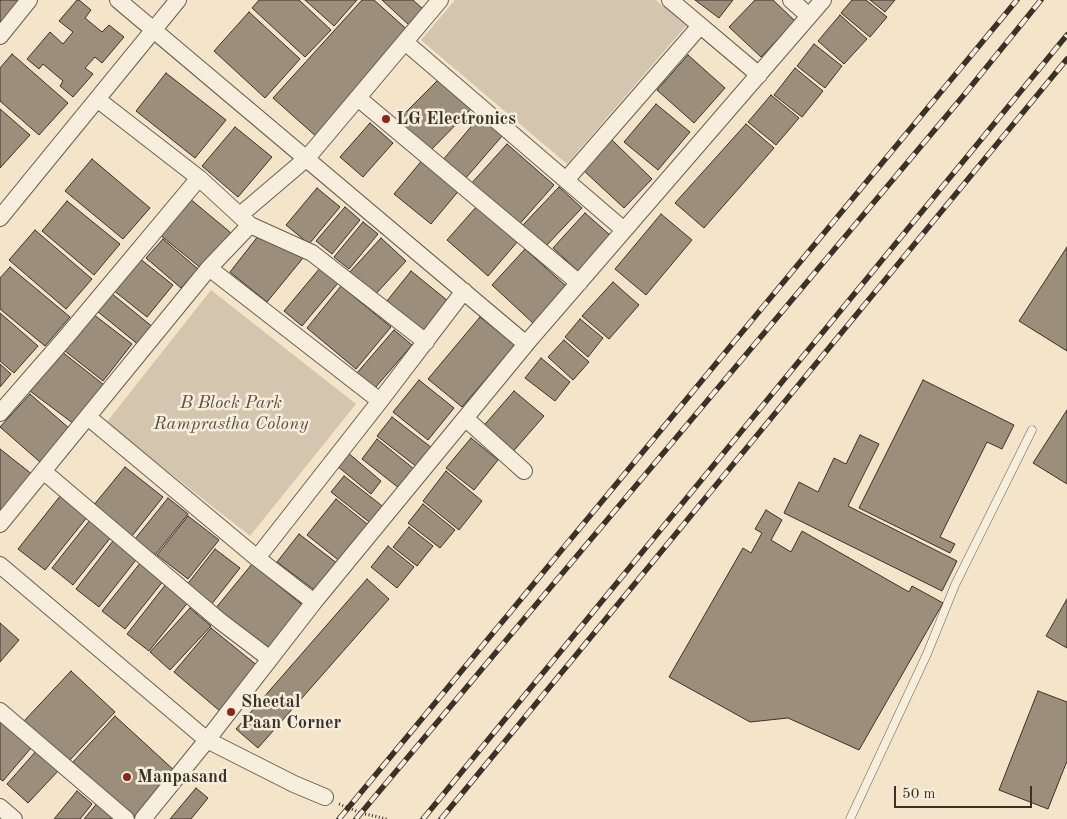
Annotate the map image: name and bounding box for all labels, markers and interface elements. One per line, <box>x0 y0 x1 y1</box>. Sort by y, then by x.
place label: LG Electronics <box>396 108 516 130</box>
marker: LG Electronics <box>380 113 392 125</box>
park label: B Block Park Ramprastha Colony <box>154 392 308 434</box>
place label: Sheetal Paan Corner <box>241 691 341 734</box>
marker: Sheetal Paan Corner <box>225 706 237 718</box>
place label: Manpasand <box>137 766 228 788</box>
marker: Manpasand <box>121 771 133 783</box>
scale bar <box>897 776 1034 808</box>
text: 50 m <box>902 787 936 802</box>

